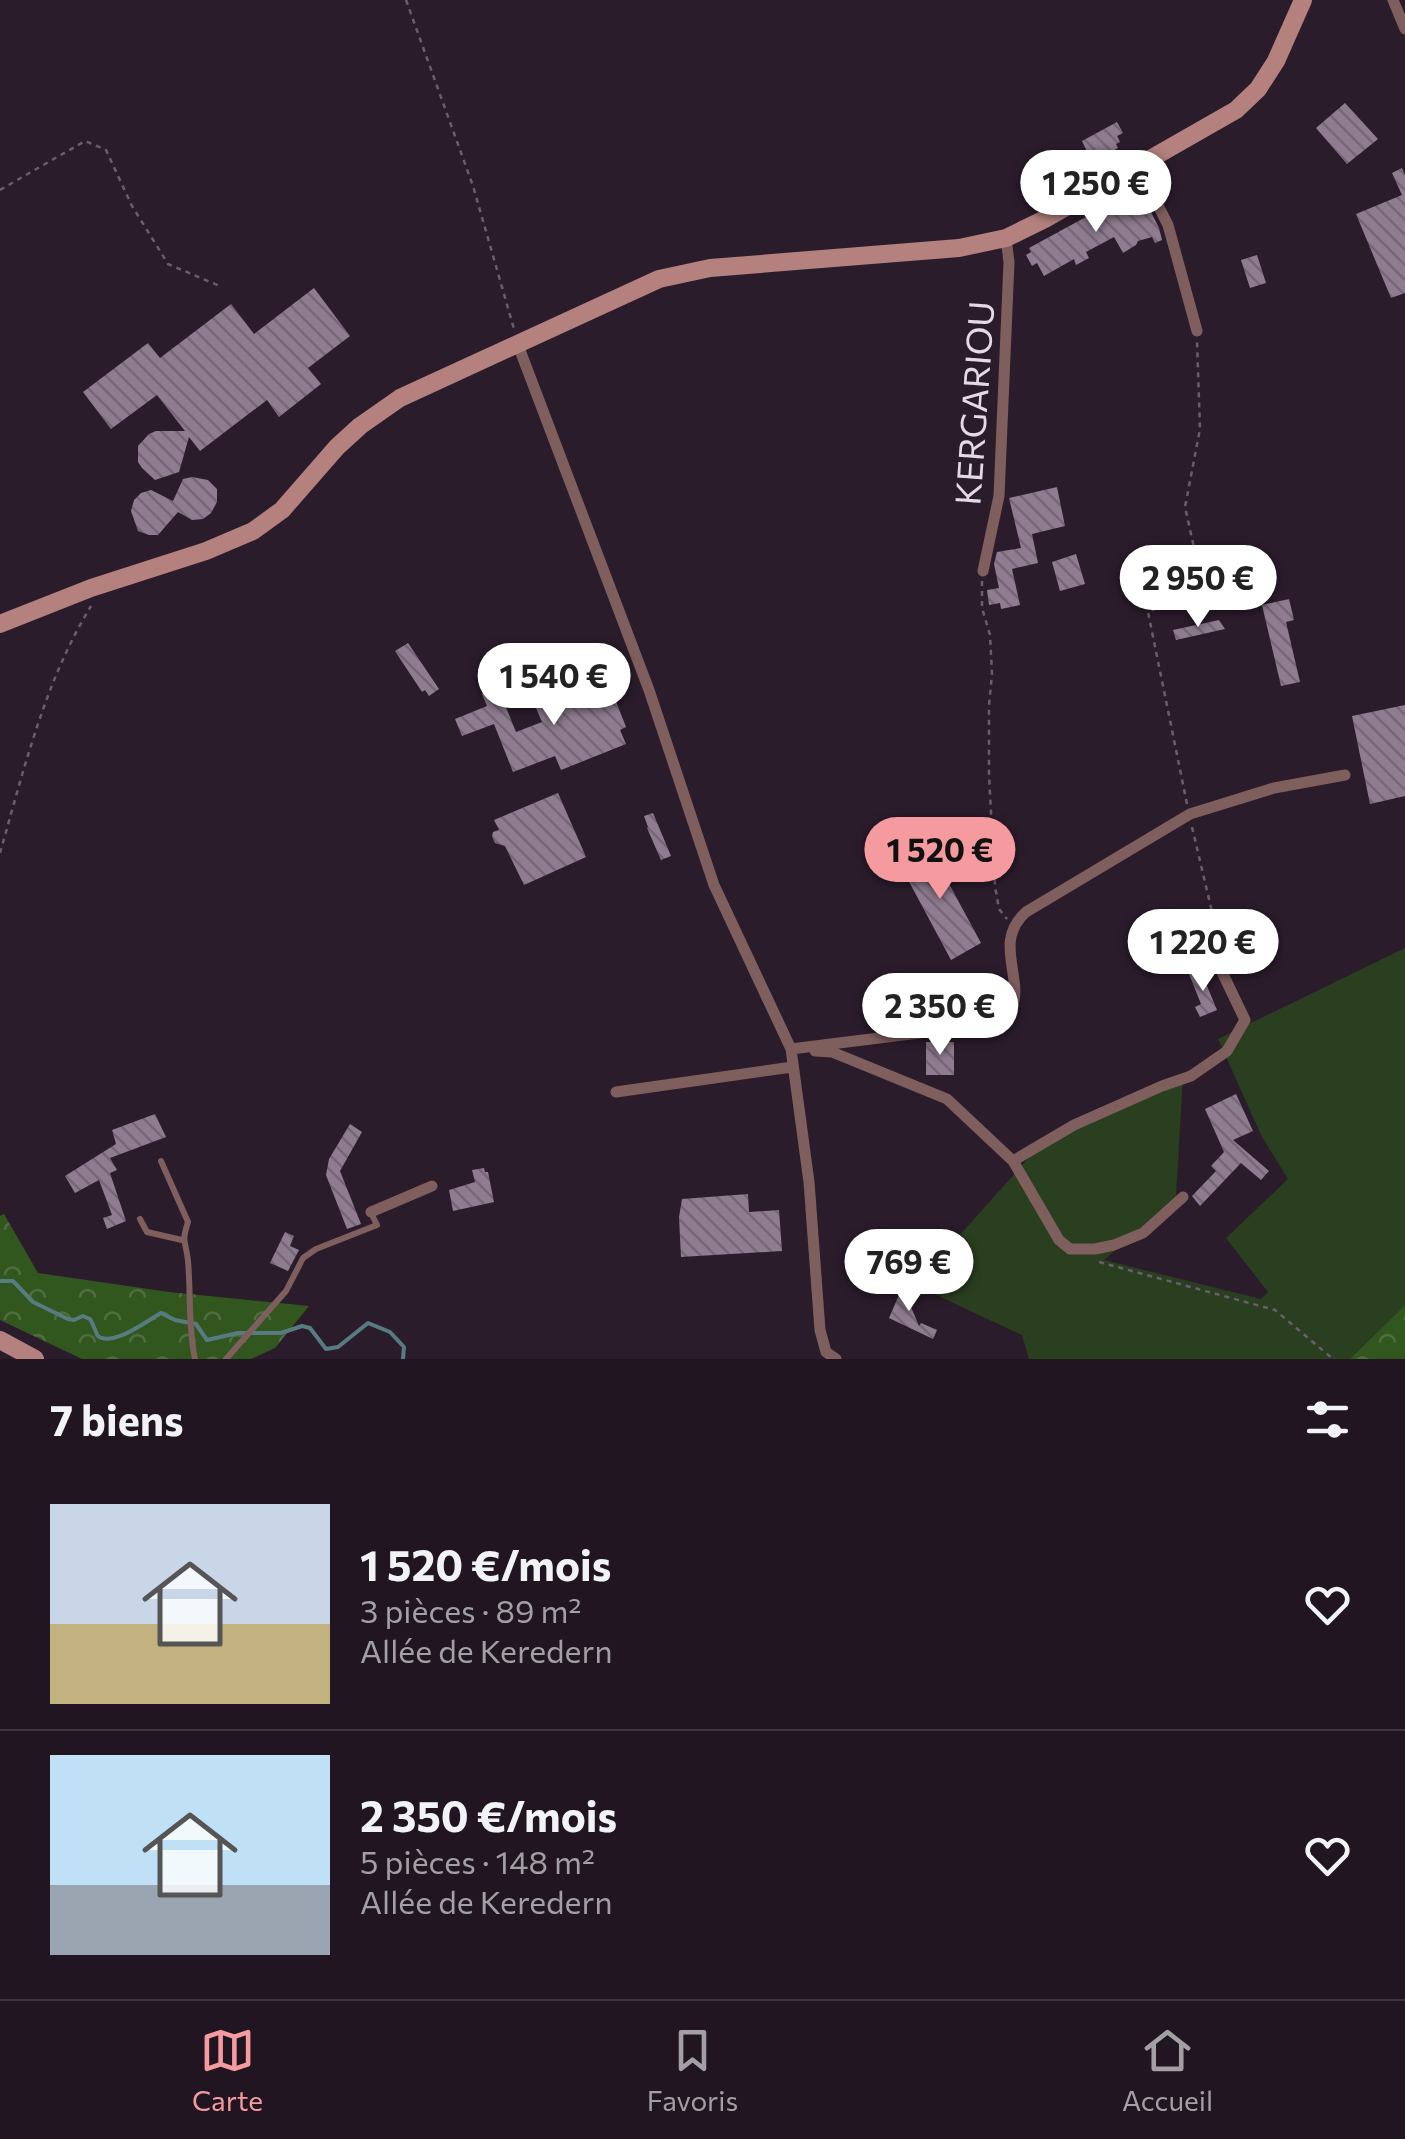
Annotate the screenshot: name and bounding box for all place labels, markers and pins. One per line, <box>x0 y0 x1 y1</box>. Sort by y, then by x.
pin: 1 250 € <box>1004 150 1188 235</box>
pin: 2 950 € <box>1106 545 1290 630</box>
pin: 1 540 € <box>462 643 646 728</box>
pin: 1 520 € <box>848 817 1032 902</box>
pin: 1 220 € <box>1111 909 1295 994</box>
pin: 2 350 € <box>848 973 1032 1058</box>
pin: 769 € <box>839 1229 979 1314</box>

